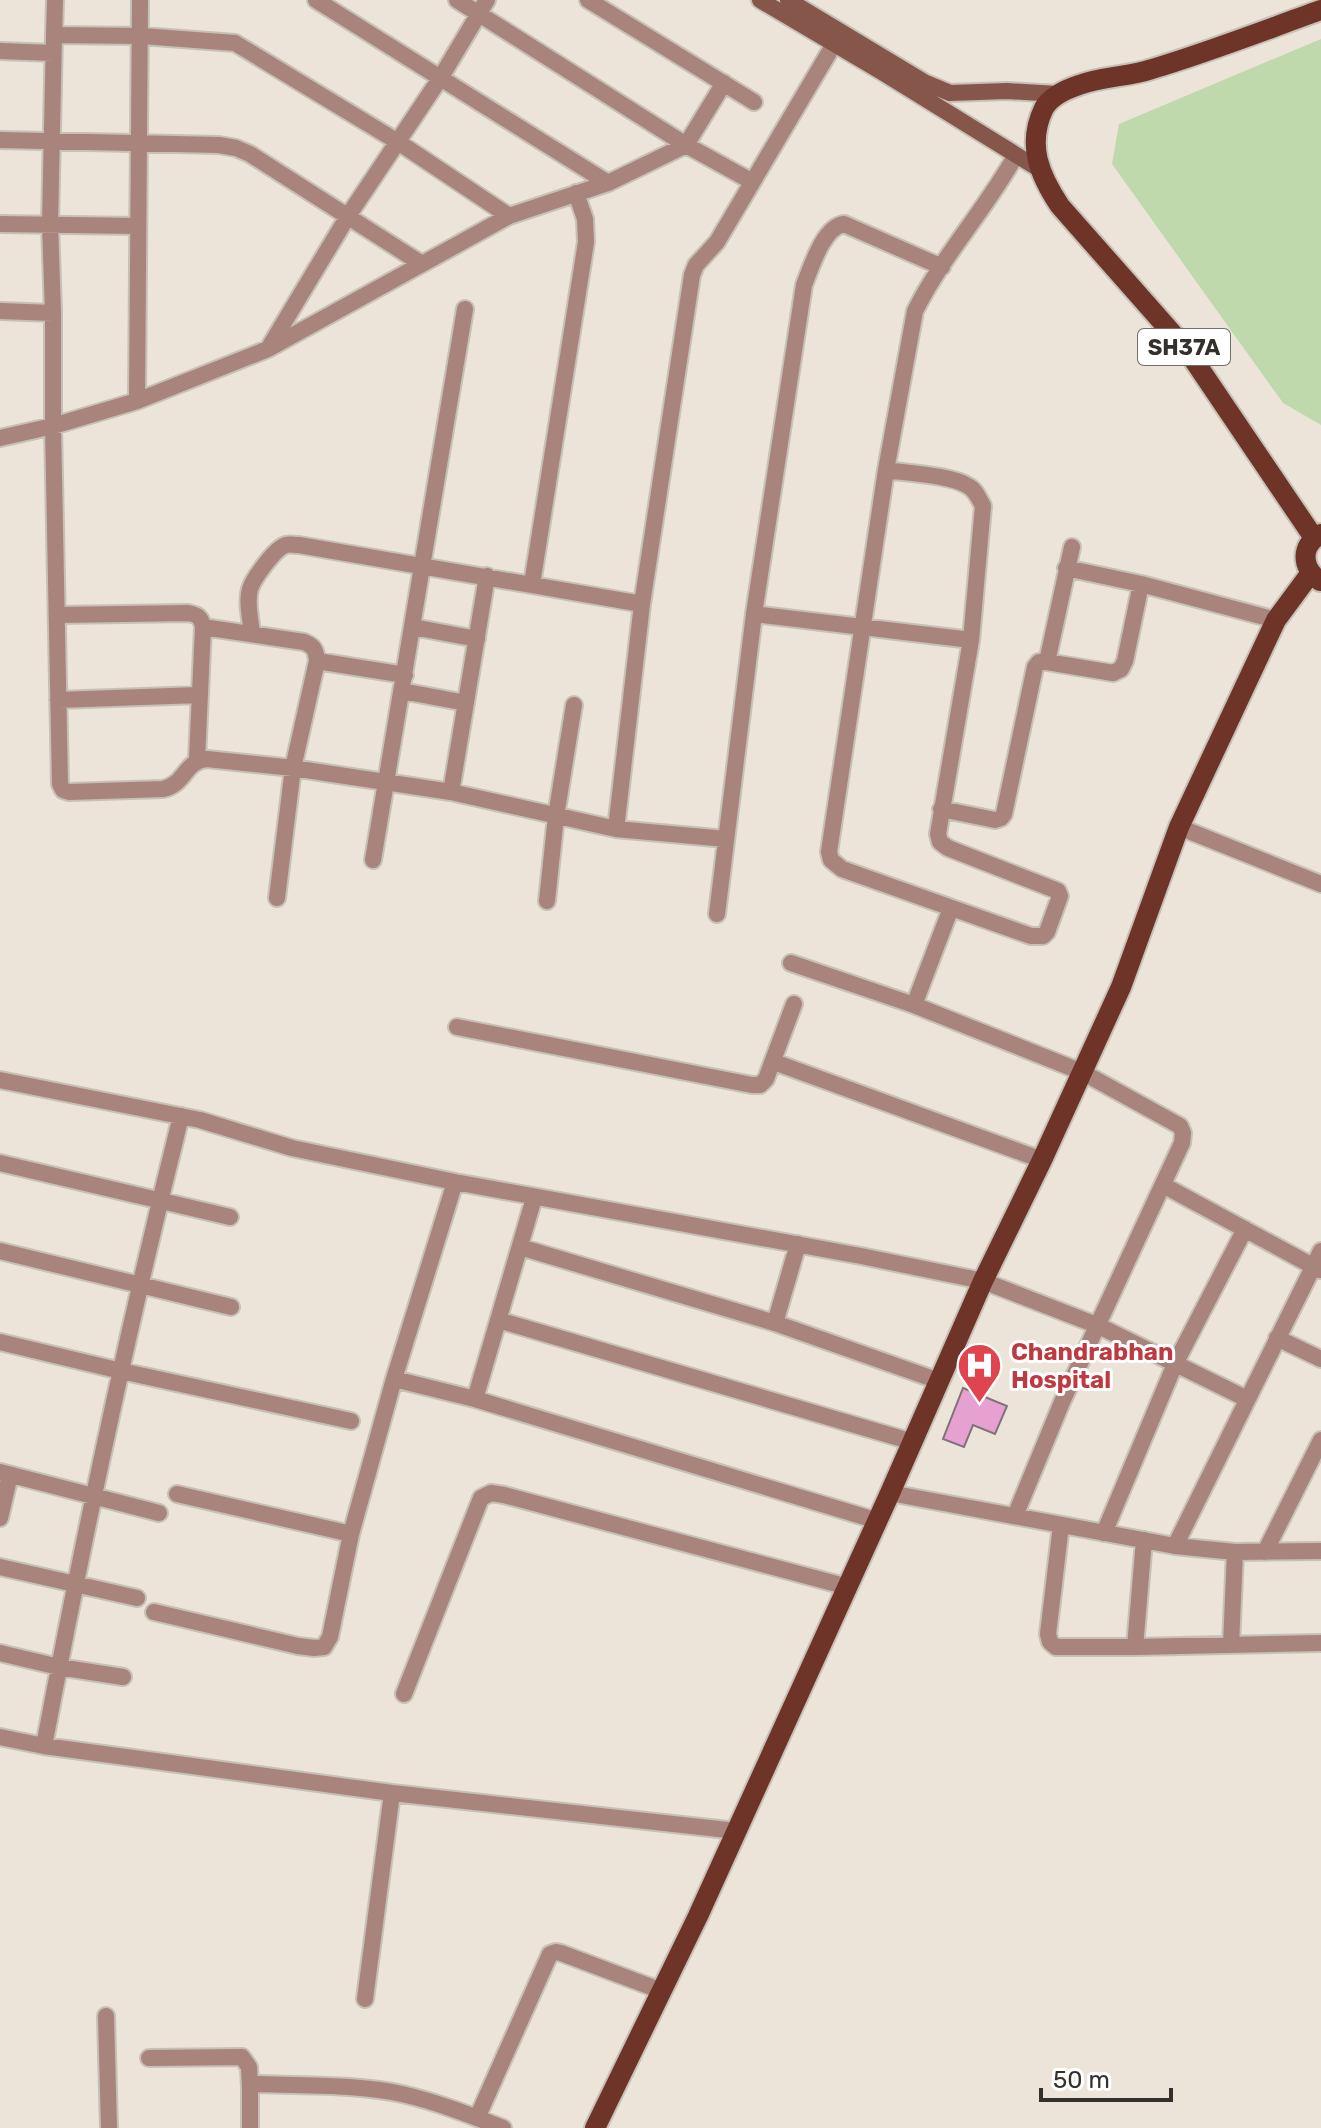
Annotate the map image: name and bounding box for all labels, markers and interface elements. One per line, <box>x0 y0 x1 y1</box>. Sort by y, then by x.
road number: SH37A <box>1138 329 1230 365</box>
place label: Chandrabhan Hospital <box>1011 1338 1173 1394</box>
hospital icon: Chandrabhan Hospital <box>956 1342 1004 1405</box>
scale bar <box>1041 2052 1171 2102</box>
text: 50 m <box>1053 2066 1110 2094</box>

